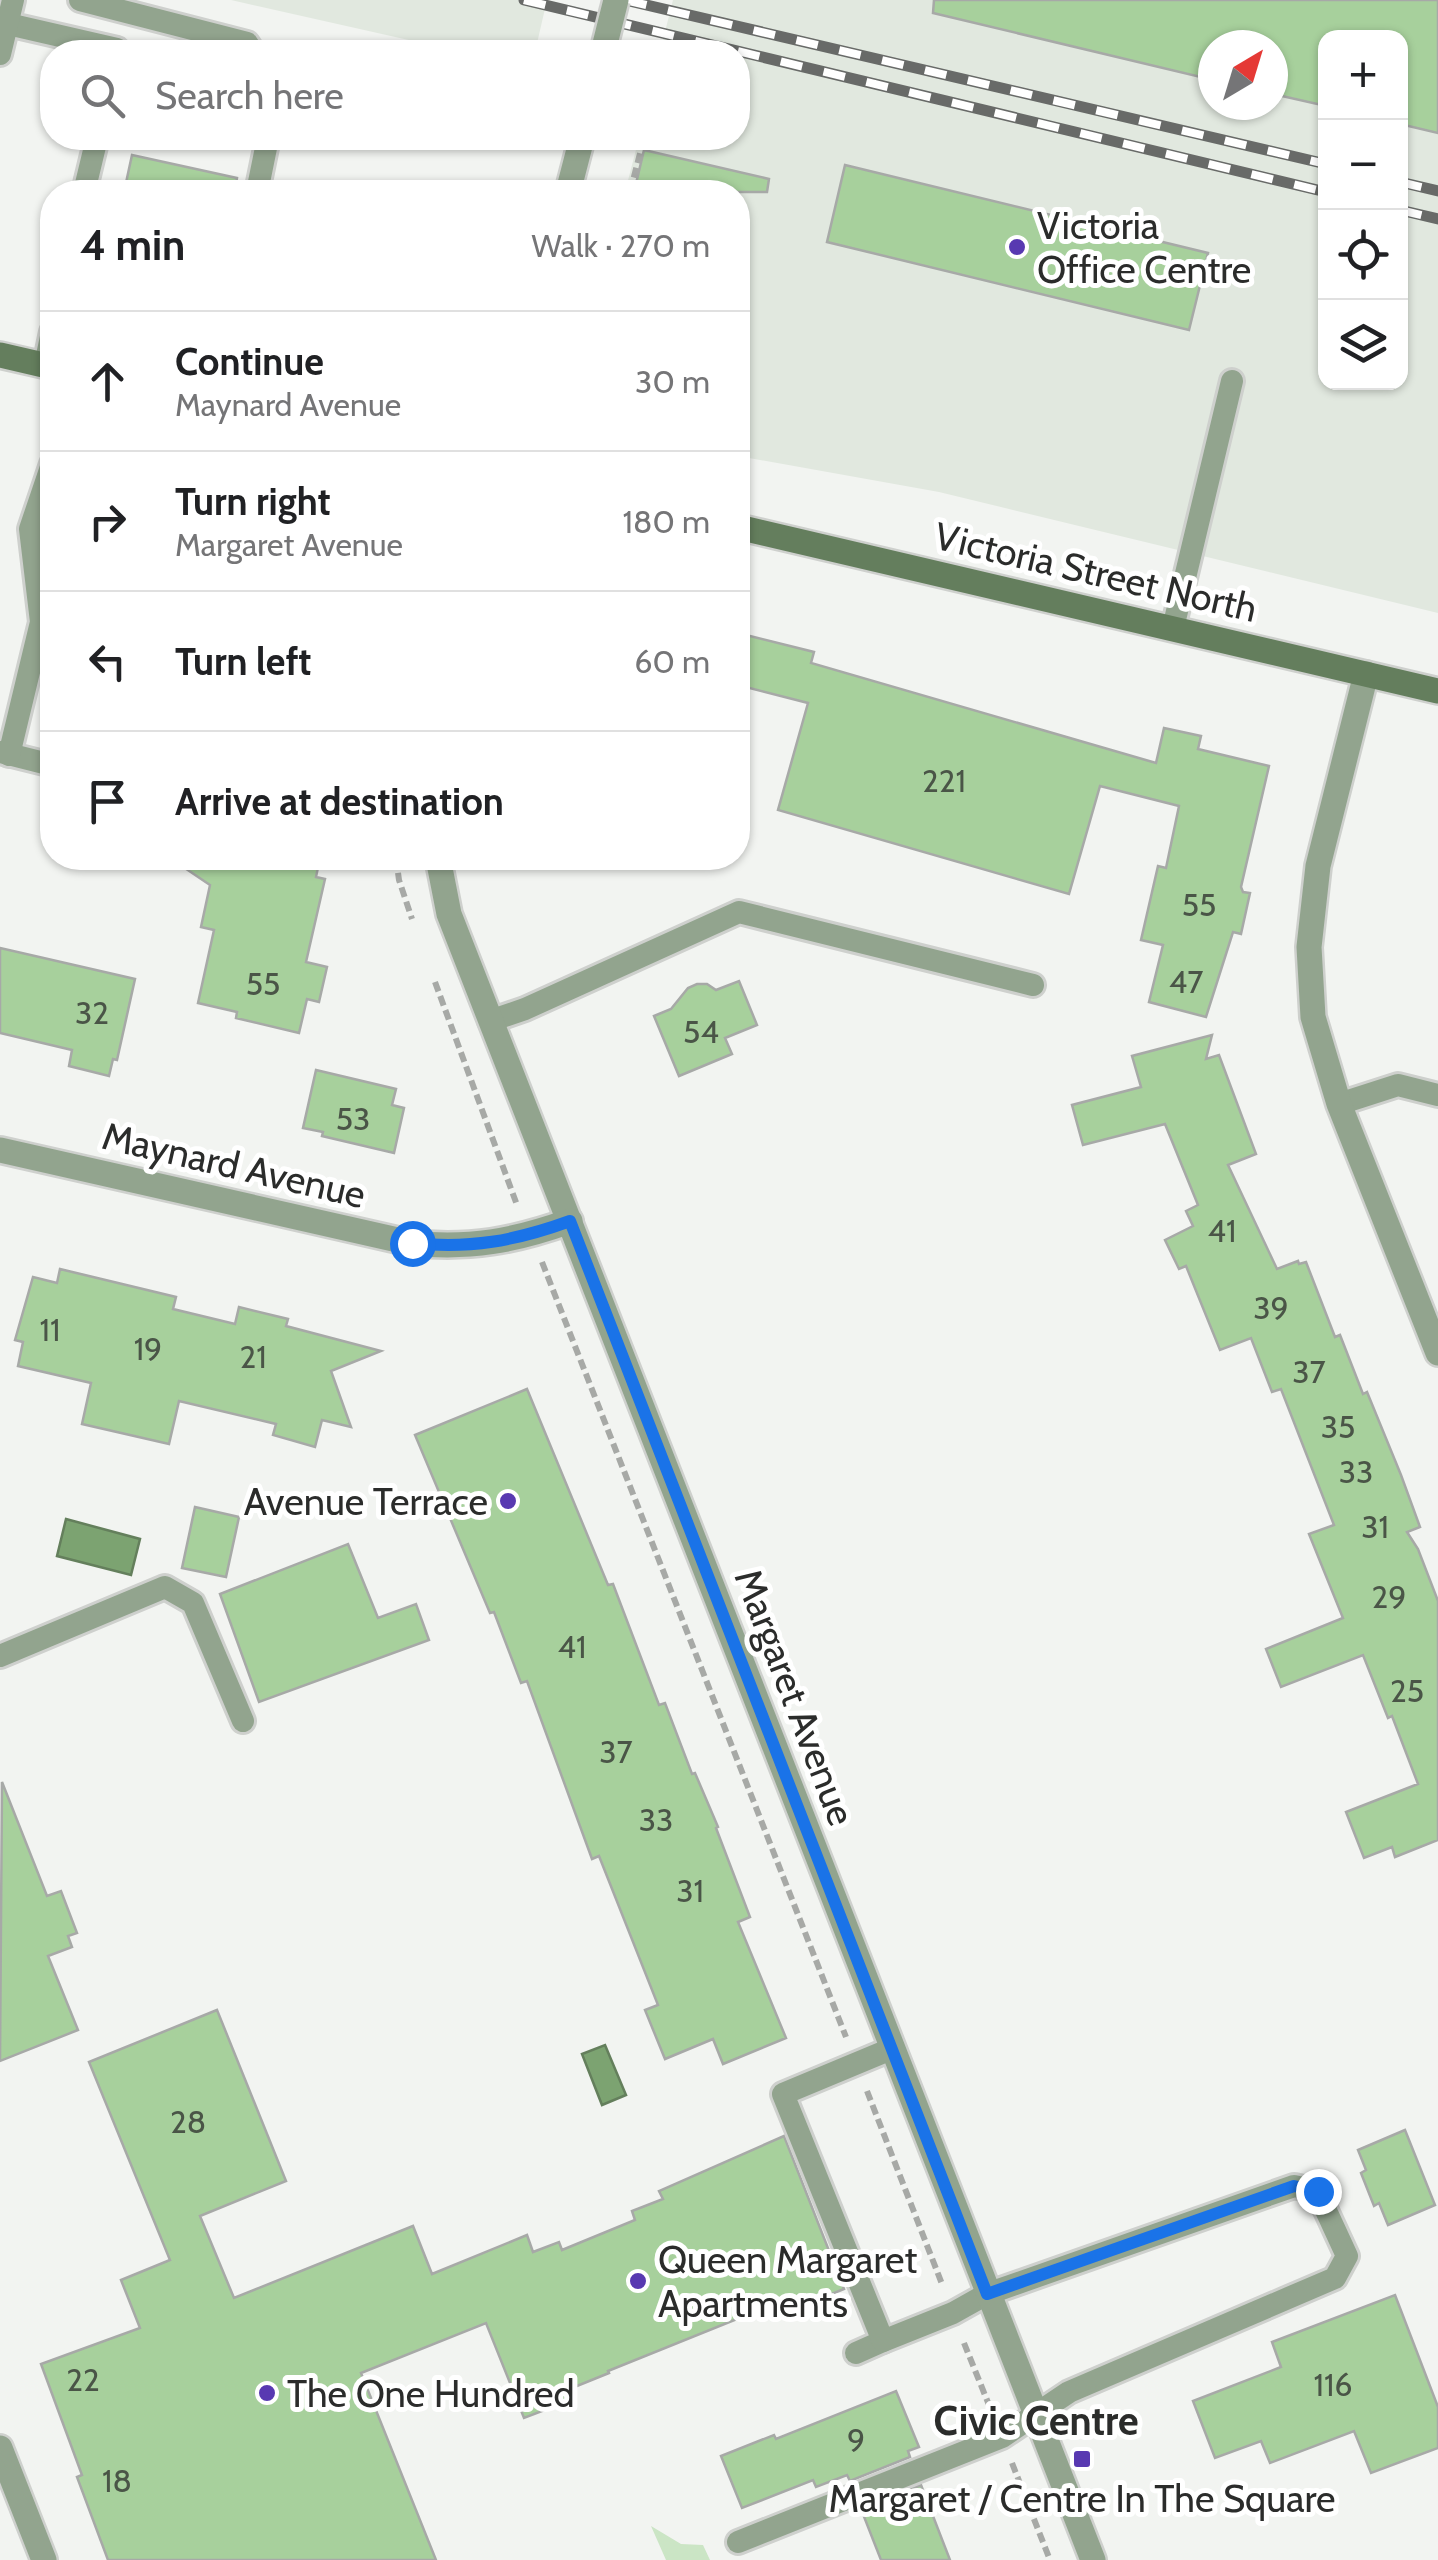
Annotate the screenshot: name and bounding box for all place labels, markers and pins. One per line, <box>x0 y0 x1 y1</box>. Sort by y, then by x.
place label: Victoria Office Centre <box>1037 202 1251 293</box>
marker: Victoria Office Centre <box>1006 236 1028 258</box>
place label: Avenue Terrace <box>244 1478 488 1525</box>
marker: Avenue Terrace <box>497 1490 519 1512</box>
place label: Queen Margaret Apartments <box>658 2236 917 2327</box>
marker: Queen Margaret Apartments <box>627 2270 649 2292</box>
place label: The One Hundred <box>287 2370 575 2417</box>
marker: The One Hundred <box>256 2382 278 2404</box>
marker: Margaret / Centre In The Square <box>1071 2448 1093 2470</box>
place label: Margaret / Centre In The Square <box>829 2475 1335 2522</box>

